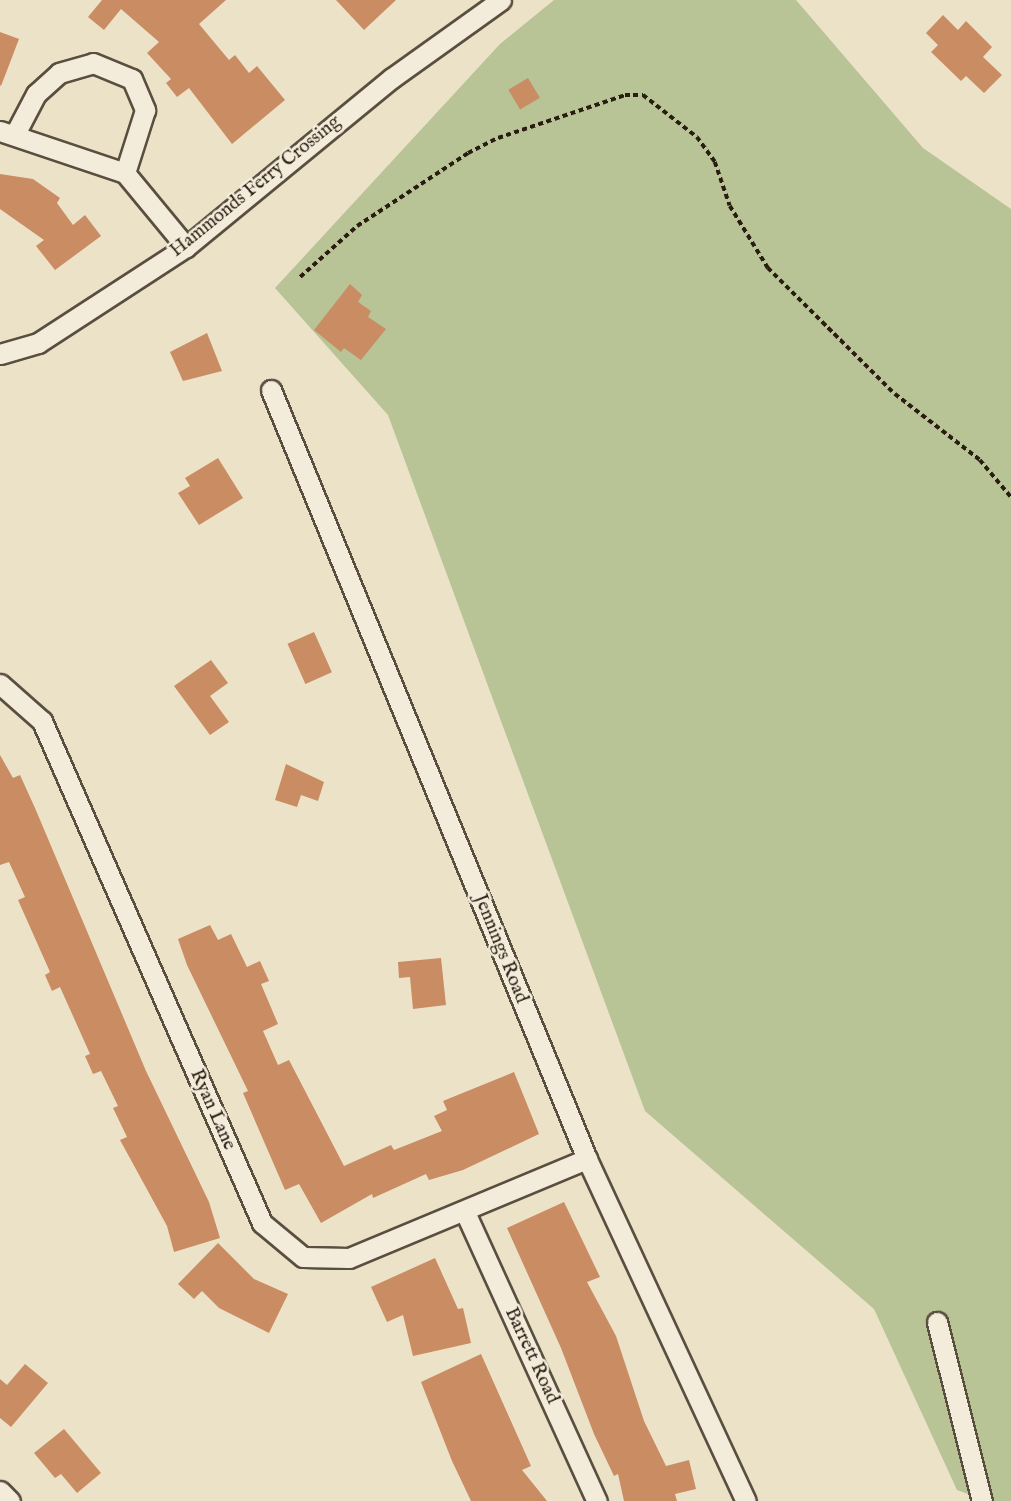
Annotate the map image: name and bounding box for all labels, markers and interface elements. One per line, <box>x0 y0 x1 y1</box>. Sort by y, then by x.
street label: Hammonds Ferry Crossing <box>166 111 346 263</box>
street label: Jennings Road <box>468 891 532 1007</box>
street label: Ryan Lane <box>184 1066 240 1154</box>
street label: Barrett Road <box>499 1304 563 1408</box>

